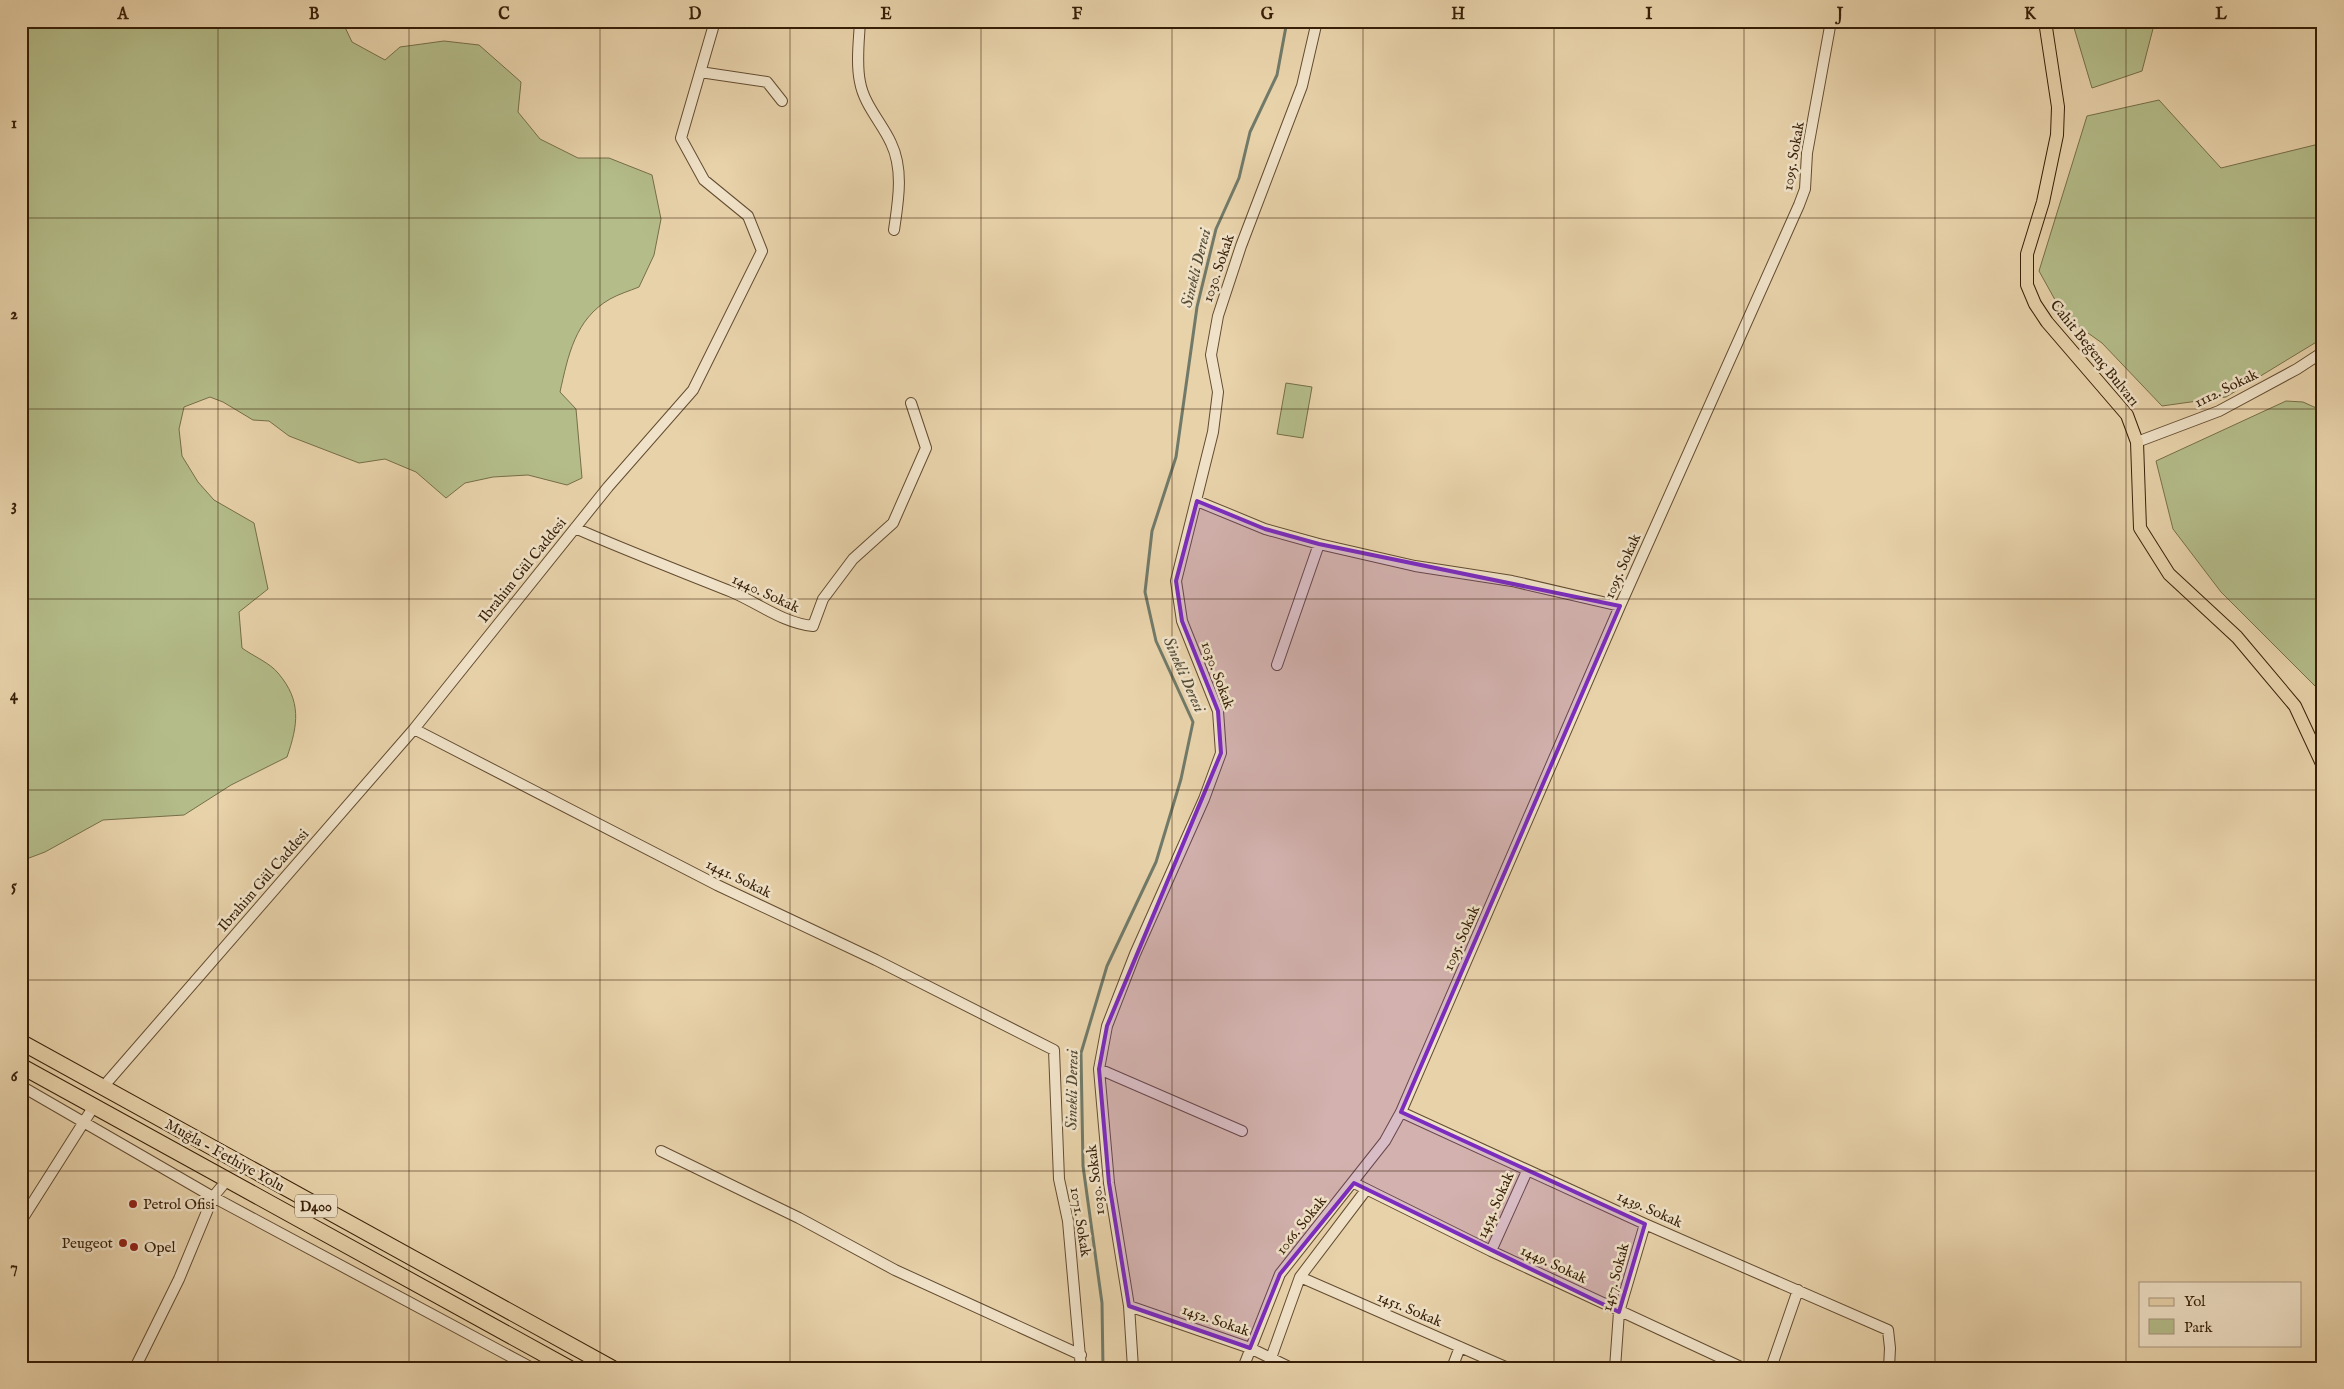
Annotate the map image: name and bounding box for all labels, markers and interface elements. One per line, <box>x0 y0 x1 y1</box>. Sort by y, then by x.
text: A <box>117 5 130 25</box>
text: B <box>309 5 320 25</box>
text: C <box>498 5 510 25</box>
text: D <box>689 5 702 25</box>
text: E <box>880 5 892 25</box>
text: F <box>1072 5 1083 25</box>
text: G <box>1261 5 1274 25</box>
text: H <box>1451 5 1465 25</box>
text: I <box>1646 5 1653 25</box>
text: J <box>1835 5 1844 25</box>
text: K <box>2024 5 2037 25</box>
text: L <box>2215 5 2227 25</box>
text: 1 <box>11 114 17 134</box>
street label: 1095. Sokak <box>1778 119 1809 192</box>
water label: Sinekli Deresi <box>1178 226 1217 310</box>
street label: 1030. Sokak <box>1198 231 1239 305</box>
street label: Cahit Beğenç Bulvarı <box>2046 296 2143 410</box>
text: 2 <box>10 305 18 325</box>
street label: 1112. Sokak <box>2191 364 2262 412</box>
text: 3 <box>11 496 17 516</box>
street label: Ibrahim Gül Caddesi <box>474 514 571 627</box>
street label: 1095. Sokak <box>1600 530 1646 602</box>
street label: 1440. Sokak <box>729 570 803 618</box>
water label: Sinekli Deresi <box>1158 634 1209 717</box>
street label: 1030. Sokak <box>1197 639 1239 712</box>
text: 4 <box>10 686 19 706</box>
street label: Ibrahim Gül Caddesi <box>214 825 313 936</box>
street label: 1441. Sokak <box>703 854 776 903</box>
text: 5 <box>11 877 17 897</box>
street label: 1095. Sokak <box>1439 902 1485 974</box>
water label: Sinekli Deresi <box>1062 1048 1084 1130</box>
text: 6 <box>11 1067 19 1087</box>
street label: Muğla - Fethiye Yolu <box>162 1115 288 1196</box>
street label: 1030. Sokak <box>1082 1143 1109 1216</box>
street label: 1454. Sokak <box>1472 1168 1519 1241</box>
street label: 1071. Sokak <box>1066 1186 1096 1259</box>
street label: 1439. Sokak <box>1614 1187 1686 1233</box>
street label: 1066. Sokak <box>1272 1191 1331 1259</box>
road number: D400 <box>295 1194 337 1218</box>
place label: Petrol Ofisi <box>143 1195 215 1214</box>
marker: Petrol Ofisi <box>127 1198 139 1210</box>
place label: Peugeot <box>62 1234 113 1253</box>
marker: Peugeot <box>117 1237 129 1249</box>
place label: Opel <box>144 1238 176 1257</box>
street label: 1457. Sokak <box>1597 1240 1634 1313</box>
marker: Opel <box>128 1241 140 1253</box>
street label: 1449. Sokak <box>1517 1241 1591 1289</box>
text: 7 <box>10 1258 18 1278</box>
legend <box>2139 1282 2302 1346</box>
street label: 1451. Sokak <box>1374 1287 1446 1332</box>
text: Yol <box>2184 1292 2206 1311</box>
street label: 1452. Sokak <box>1180 1300 1253 1341</box>
text: Park <box>2184 1318 2214 1337</box>

